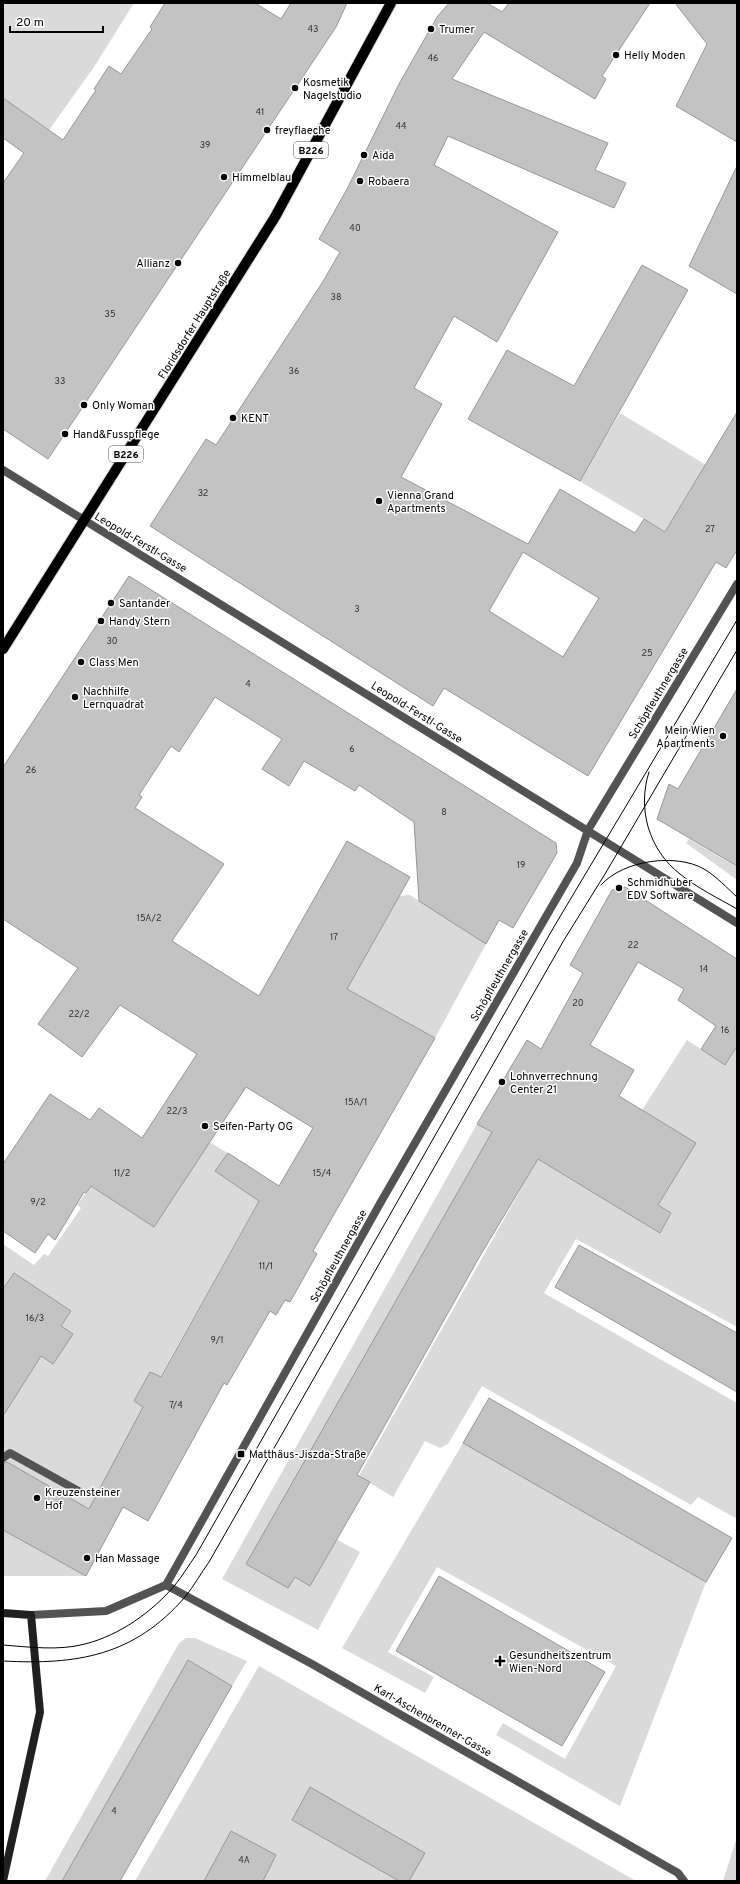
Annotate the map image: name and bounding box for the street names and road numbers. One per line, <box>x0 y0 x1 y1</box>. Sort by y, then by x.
road number: B226 <box>294 142 328 158</box>
street label: Floridsdorfer Hauptstraße <box>155 267 234 382</box>
road number: B226 <box>109 446 143 462</box>
street label: Leopold-Ferstl-Gasse <box>92 510 189 576</box>
street label: Schöpfleuthnergasse <box>626 645 692 742</box>
street label: Leopold-Ferstl-Gasse <box>368 679 465 747</box>
street label: Schöpfleuthnergasse <box>468 927 532 1024</box>
street label: Schöpfleuthnergasse <box>308 1207 370 1305</box>
street label: Karl-Aschenbrenner-Gasse <box>371 1681 494 1760</box>

